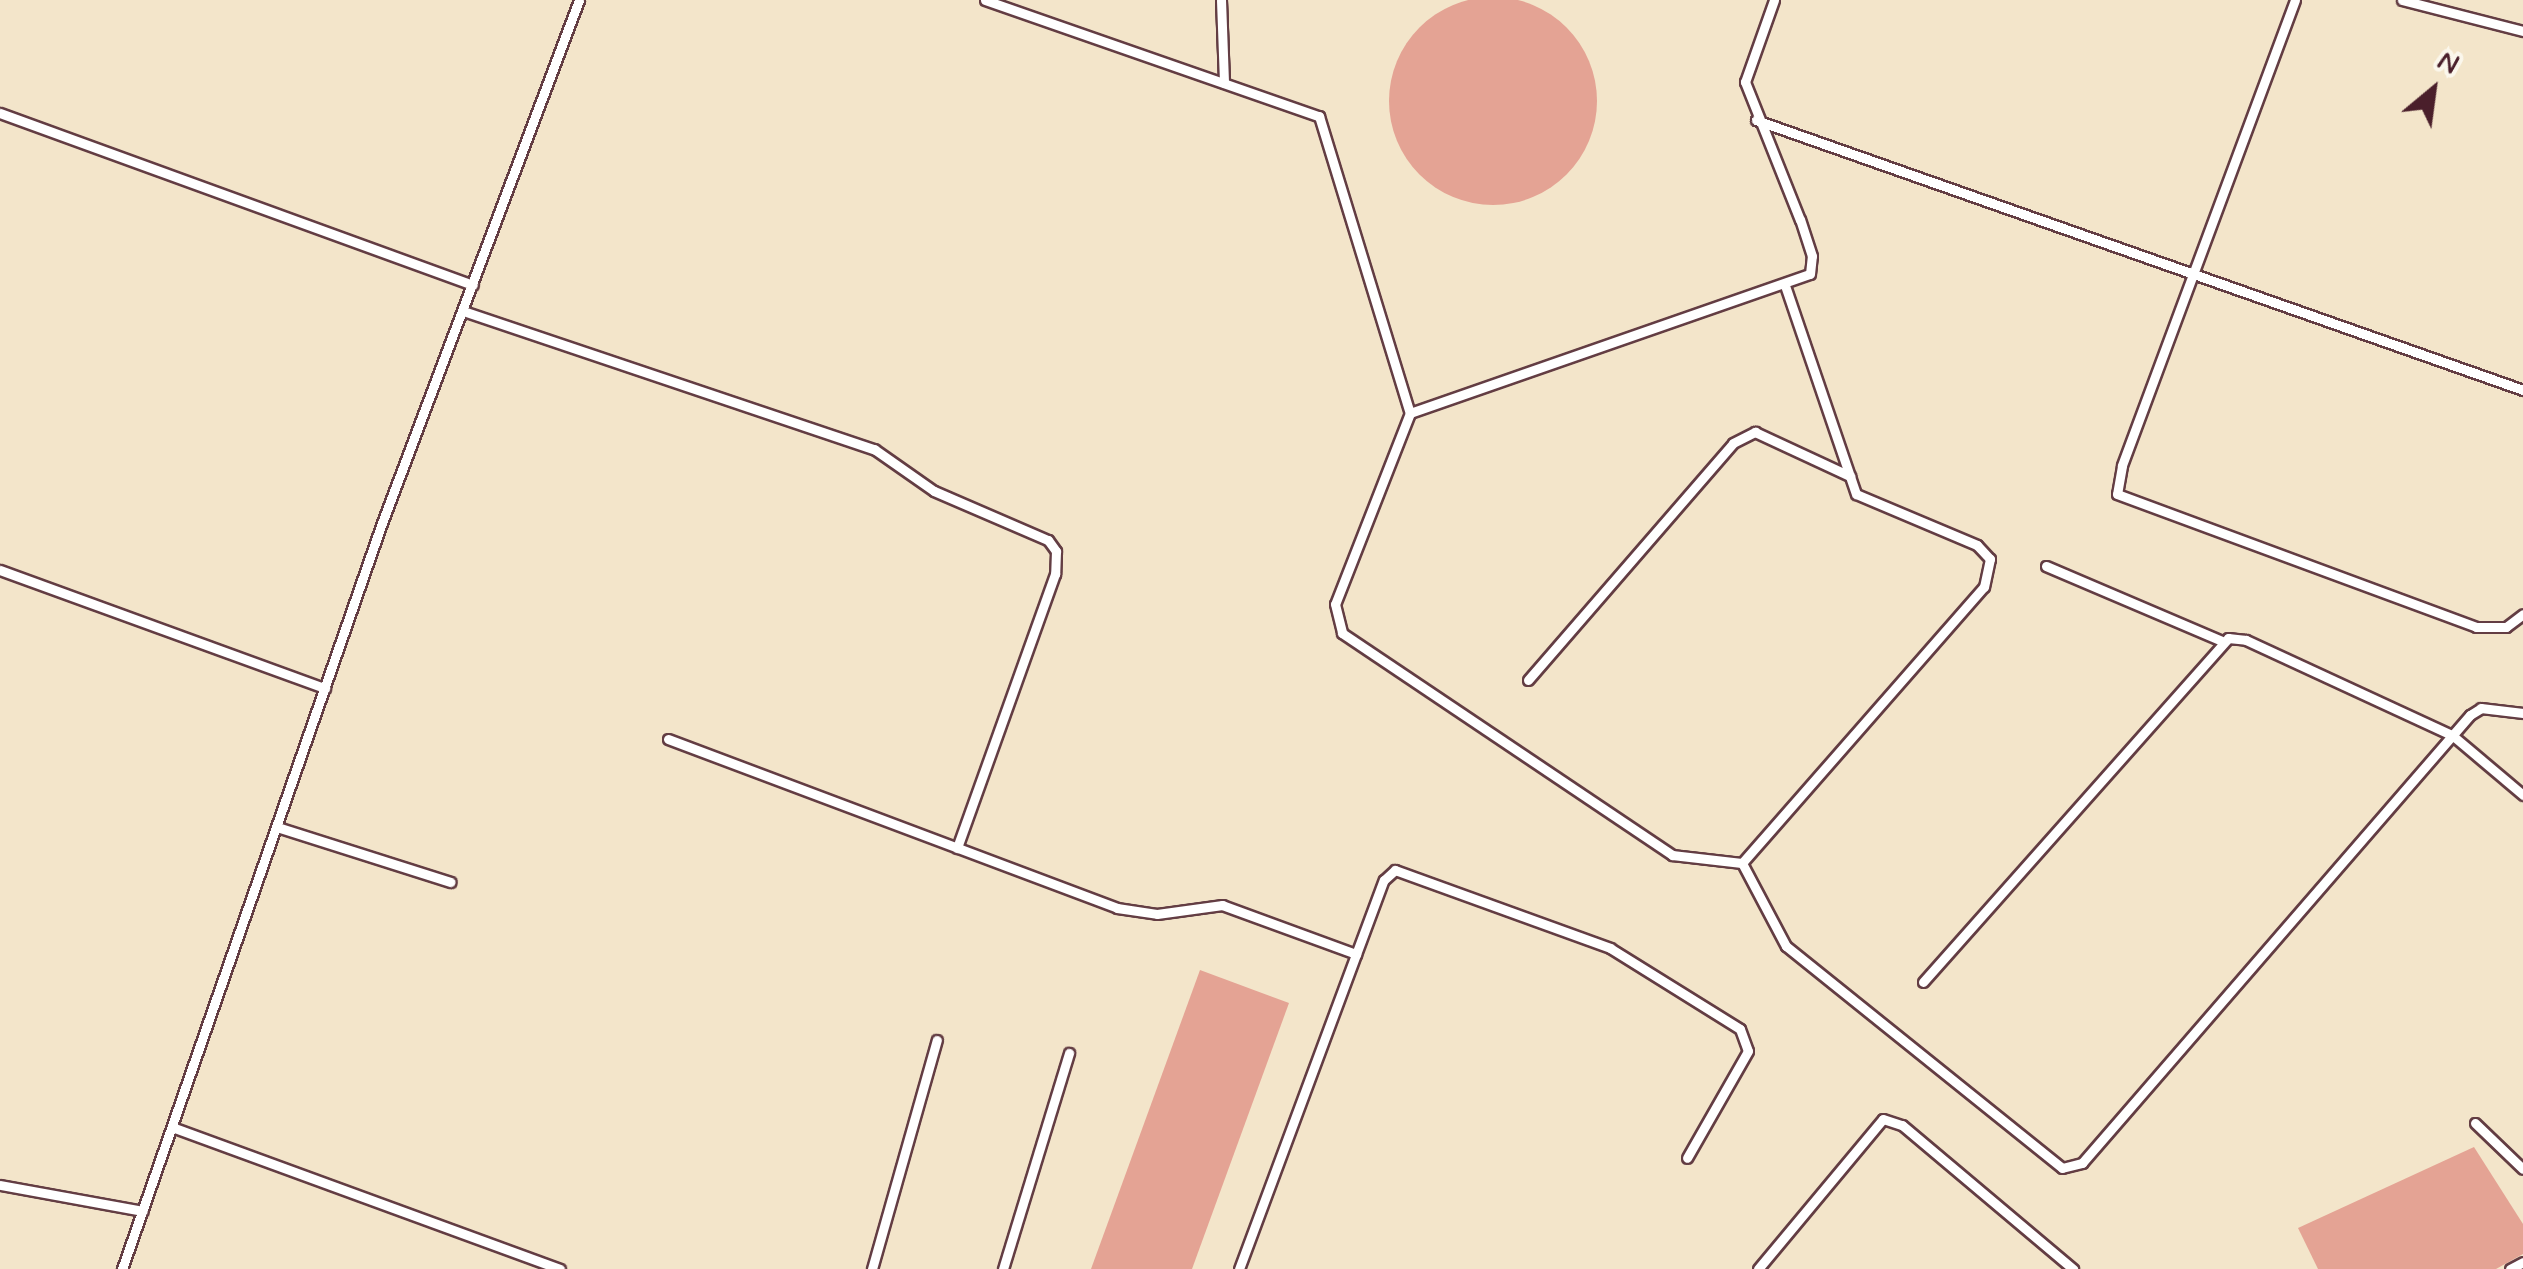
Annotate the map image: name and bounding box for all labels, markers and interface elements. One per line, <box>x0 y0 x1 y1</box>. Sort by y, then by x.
north arrow <box>2383 40 2483 140</box>
text: N <box>2431 43 2465 84</box>

